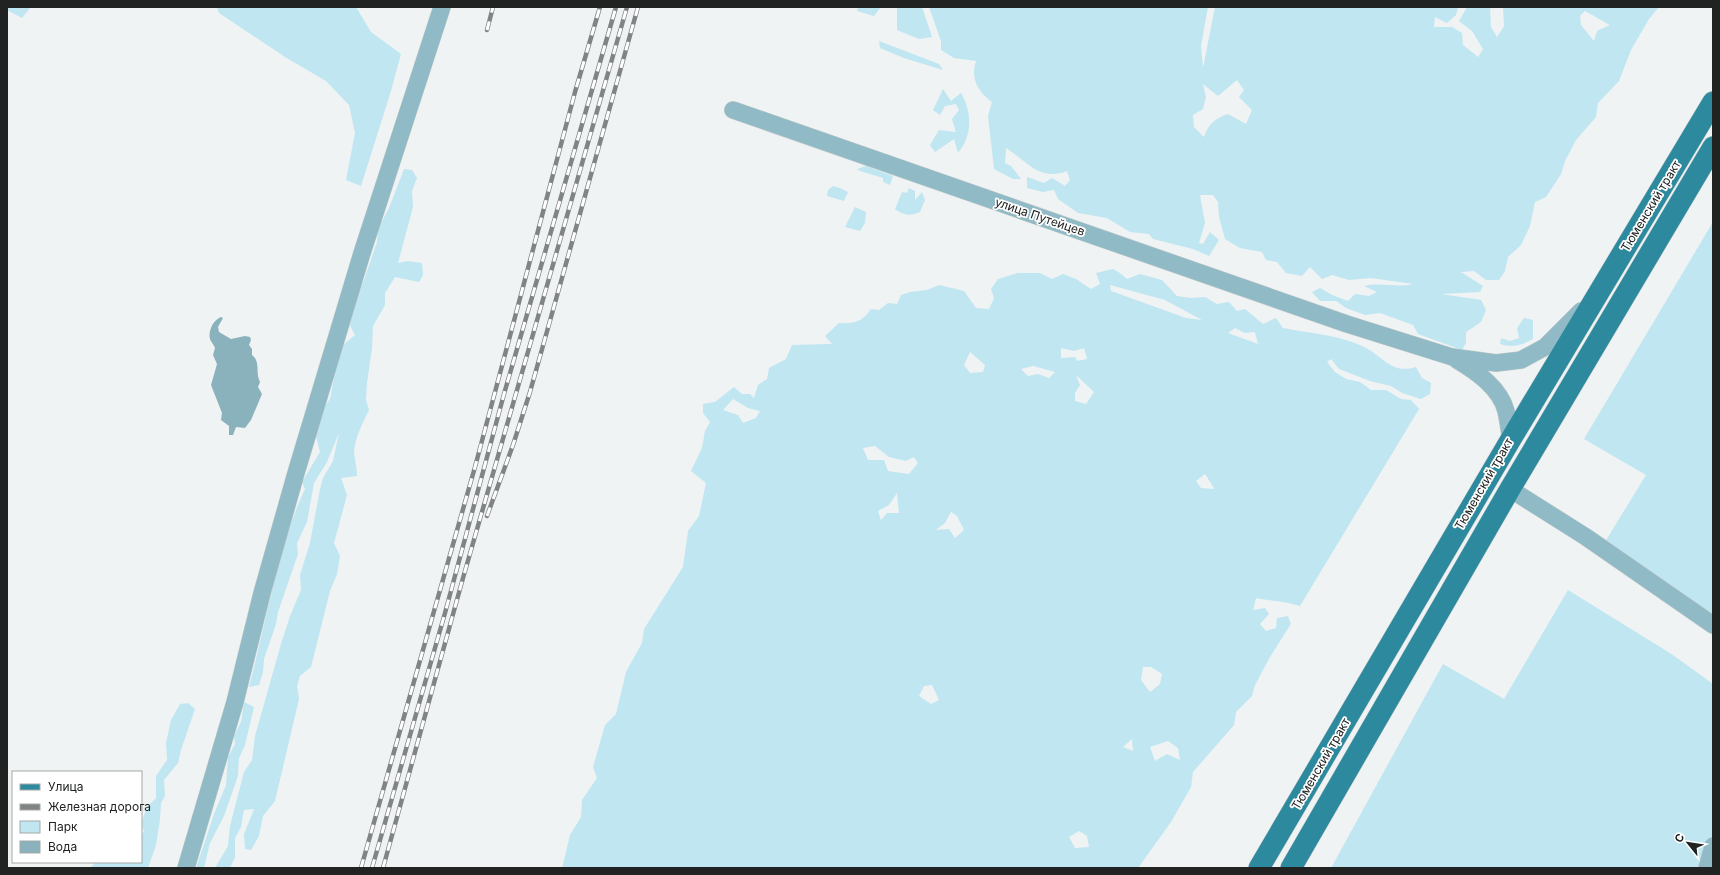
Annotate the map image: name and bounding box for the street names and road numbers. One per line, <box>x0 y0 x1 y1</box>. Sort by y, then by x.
street label: Тюменский тракт <box>1617 157 1684 254</box>
street label: улица Путейцев <box>993 194 1087 239</box>
street label: Тюменский тракт <box>1451 435 1516 532</box>
street label: Тюменский тракт <box>1288 715 1353 812</box>

